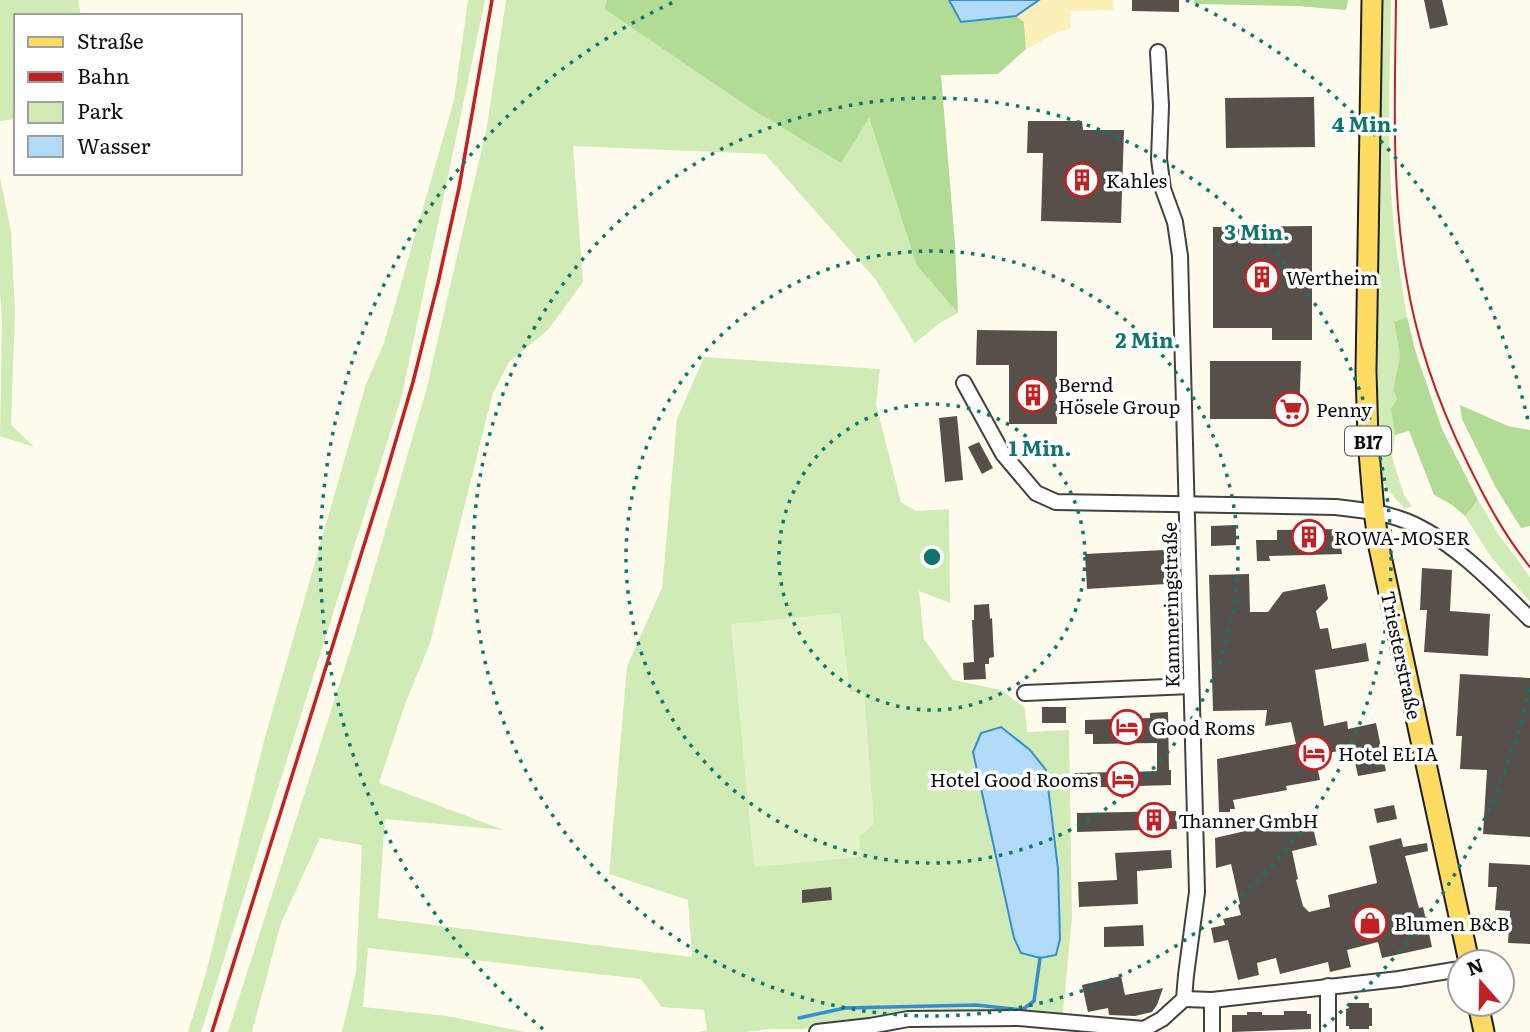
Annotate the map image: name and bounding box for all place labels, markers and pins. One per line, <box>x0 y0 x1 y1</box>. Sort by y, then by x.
building icon: Kahles <box>1063 161 1101 199</box>
place label: Kahles <box>1106 166 1168 194</box>
building icon: Wertheim <box>1243 258 1281 296</box>
place label: Wertheim <box>1286 263 1378 291</box>
place label: Bernd Hösele Group <box>1058 370 1180 420</box>
building icon: Bernd Hösele Group <box>1014 376 1052 414</box>
supermarket icon: Penny <box>1272 390 1310 428</box>
place label: Penny <box>1316 395 1372 423</box>
building icon: ROWA-MOSER <box>1290 518 1328 556</box>
place label: ROWA-MOSER <box>1334 523 1471 551</box>
centre of rings <box>920 545 944 569</box>
hotel icon: Good Roms <box>1108 708 1146 746</box>
place label: Good Roms <box>1152 713 1255 741</box>
hotel icon: Hotel ELIA <box>1295 734 1333 772</box>
place label: Hotel ELIA <box>1338 739 1438 767</box>
hotel icon: Hotel Good Rooms <box>1104 760 1142 798</box>
place label: Hotel Good Rooms <box>930 765 1098 793</box>
building icon: Thanner GmbH <box>1135 801 1173 839</box>
place label: Thanner GmbH <box>1178 806 1318 834</box>
shop icon: Blumen B&B <box>1351 904 1389 942</box>
place label: Blumen B&B <box>1394 909 1510 937</box>

